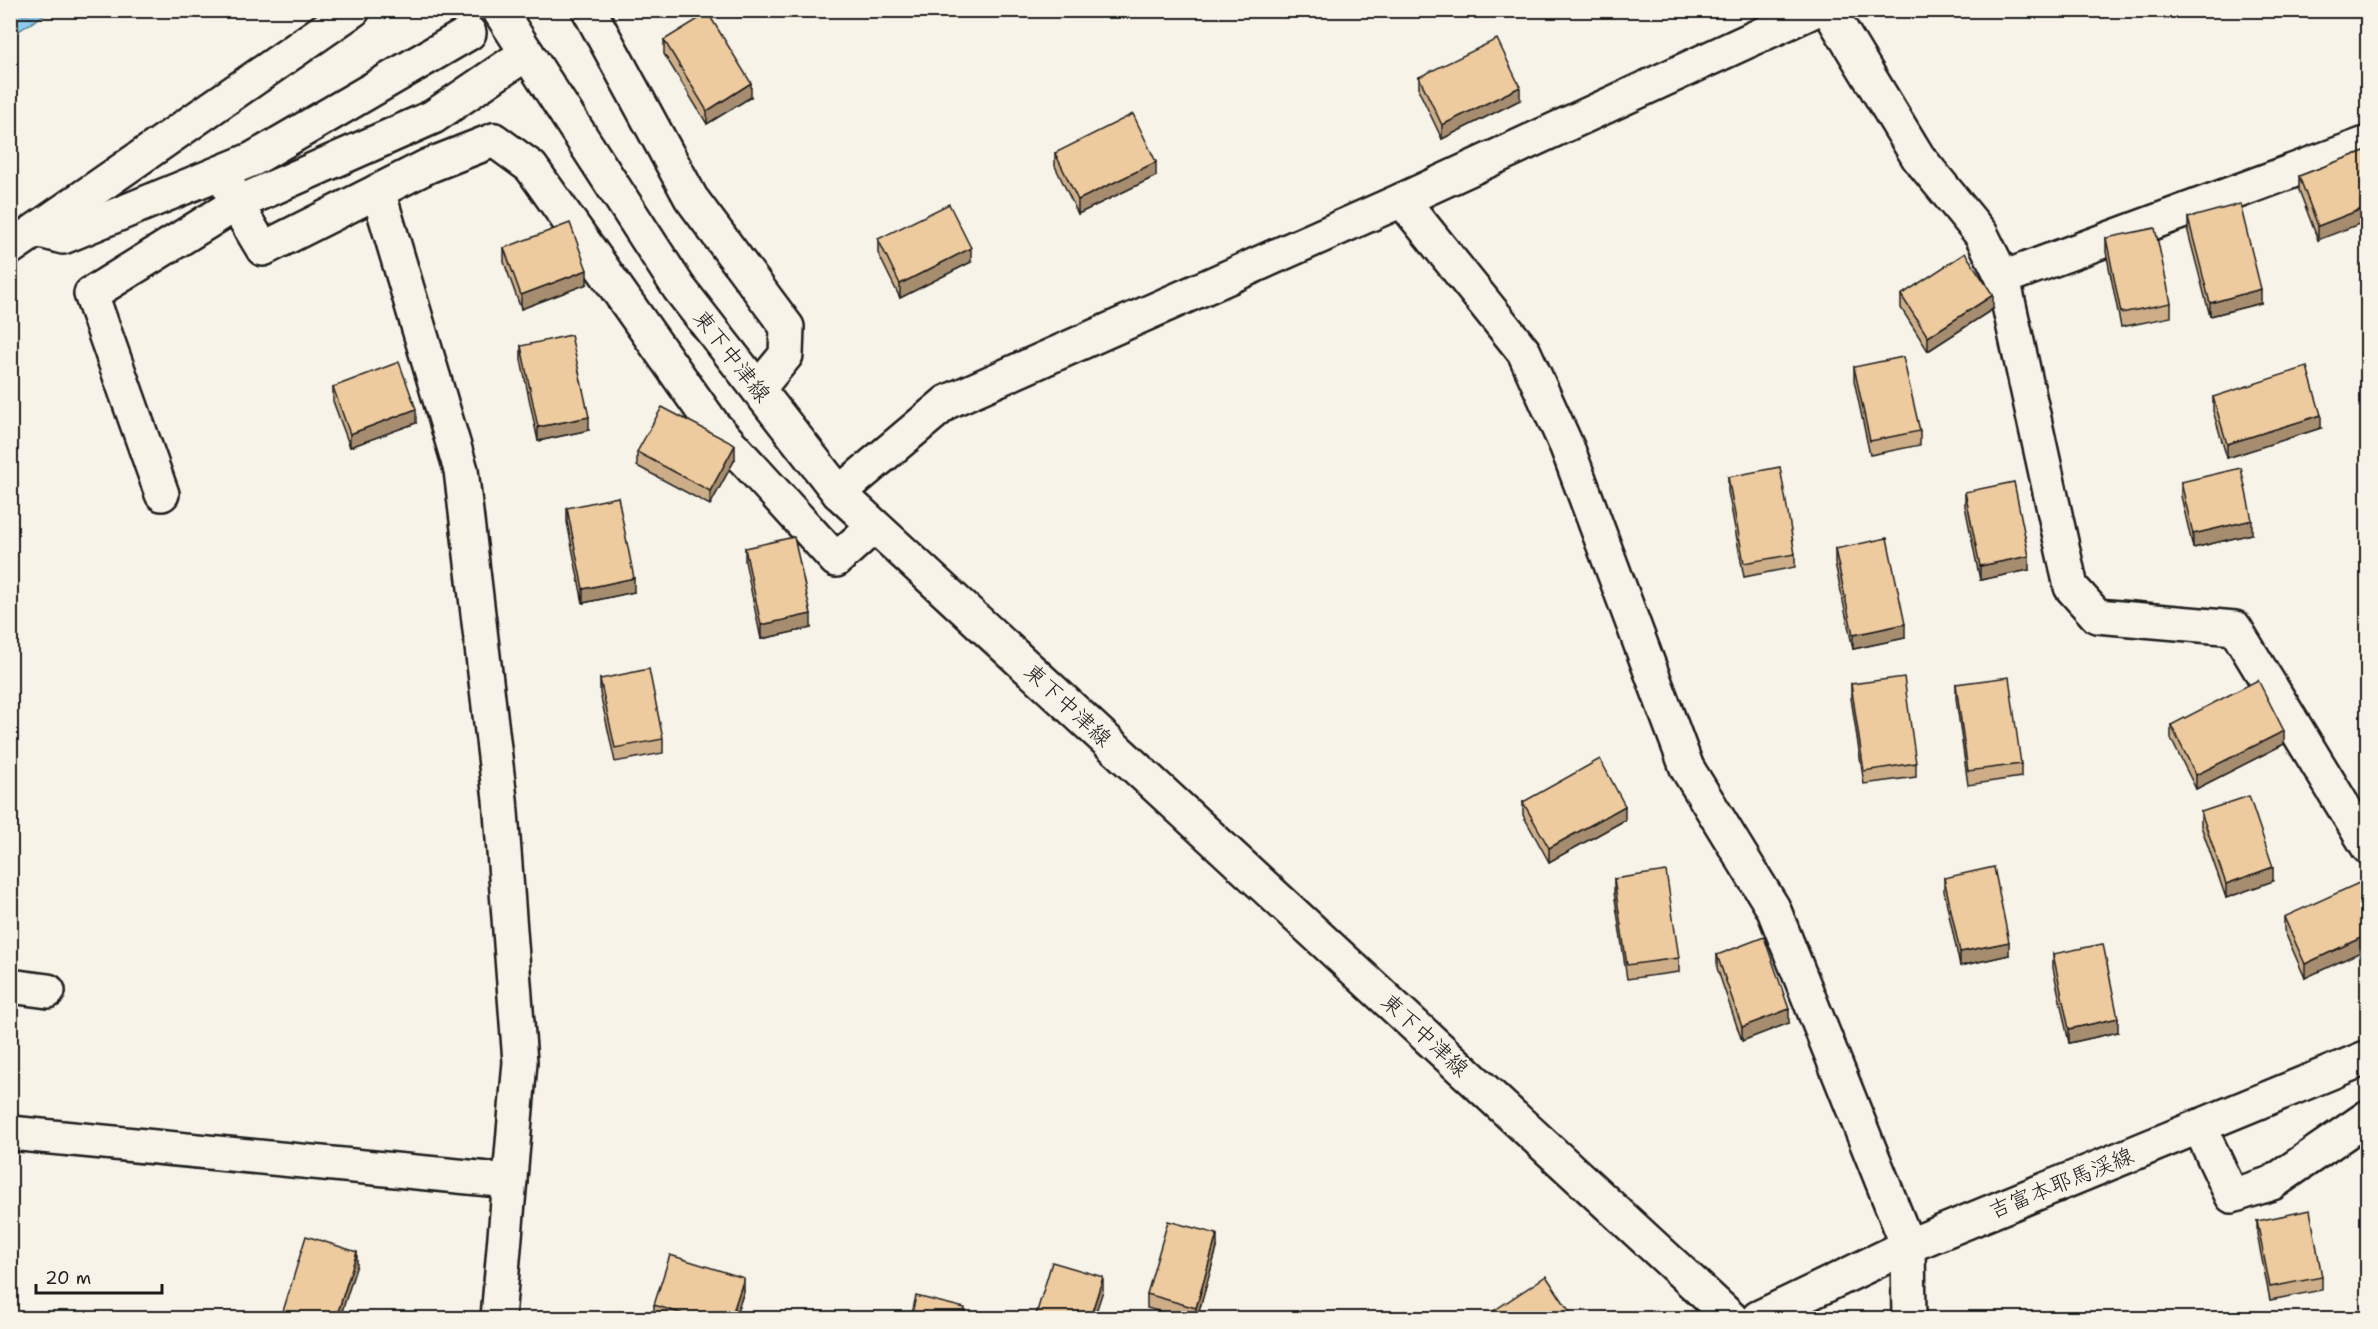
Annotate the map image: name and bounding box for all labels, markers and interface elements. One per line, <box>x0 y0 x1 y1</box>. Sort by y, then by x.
street label: 東下中津線 <box>687 304 777 408</box>
street label: 東下中津線 <box>1018 657 1118 753</box>
street label: 東下中津線 <box>1375 987 1475 1083</box>
street label: 吉富本耶馬渓線 <box>1984 1141 2138 1225</box>
scale bar <box>36 1257 162 1295</box>
text: 20 m <box>45 1266 91 1290</box>

